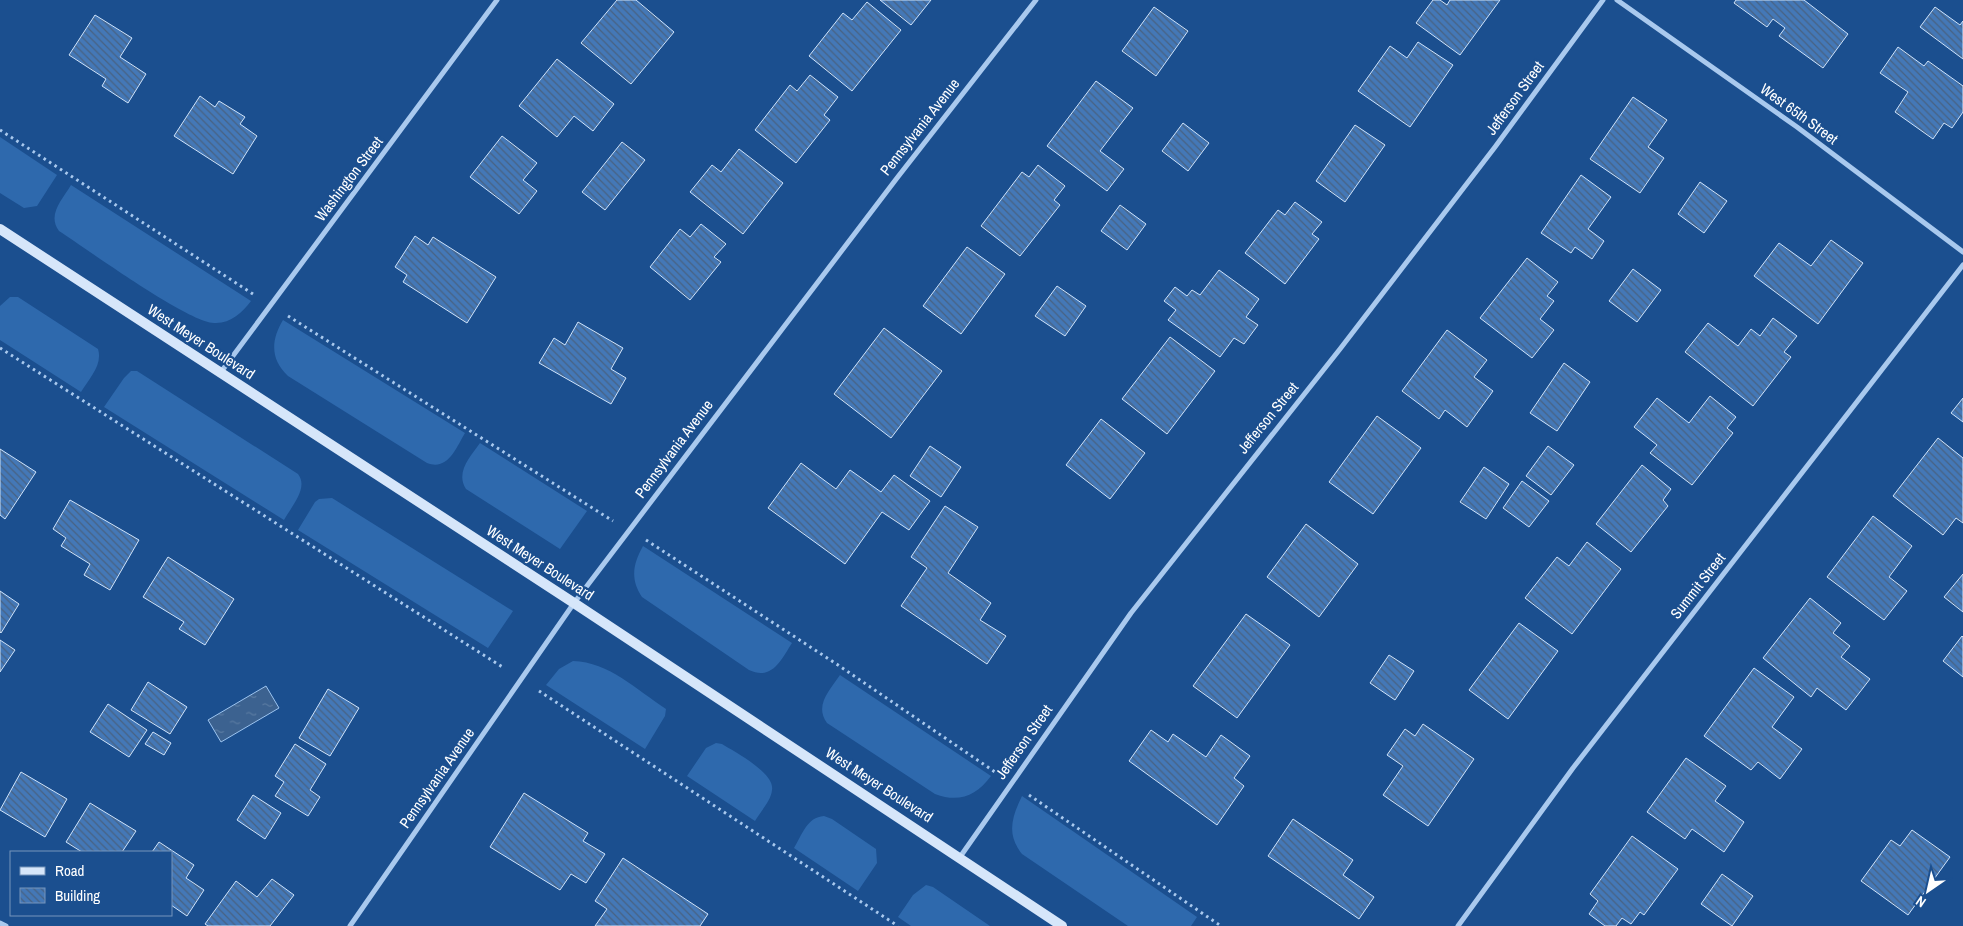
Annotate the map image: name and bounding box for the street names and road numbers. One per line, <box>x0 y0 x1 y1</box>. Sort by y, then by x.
street label: Jefferson Street <box>1481 56 1549 139</box>
street label: Pennsylvania Avenue <box>875 74 964 180</box>
street label: West 65th Street <box>1756 78 1843 149</box>
street label: Washington Street <box>310 131 388 226</box>
street label: West Meyer Boulevard <box>143 299 259 384</box>
street label: Jefferson Street <box>1232 377 1303 458</box>
street label: Pennsylvania Avenue <box>630 395 718 502</box>
street label: West Meyer Boulevard <box>482 520 598 605</box>
street label: Summit Street <box>1665 548 1730 623</box>
street label: Jefferson Street <box>990 700 1057 783</box>
street label: Pennsylvania Avenue <box>394 723 479 832</box>
street label: West Meyer Boulevard <box>821 742 937 827</box>

